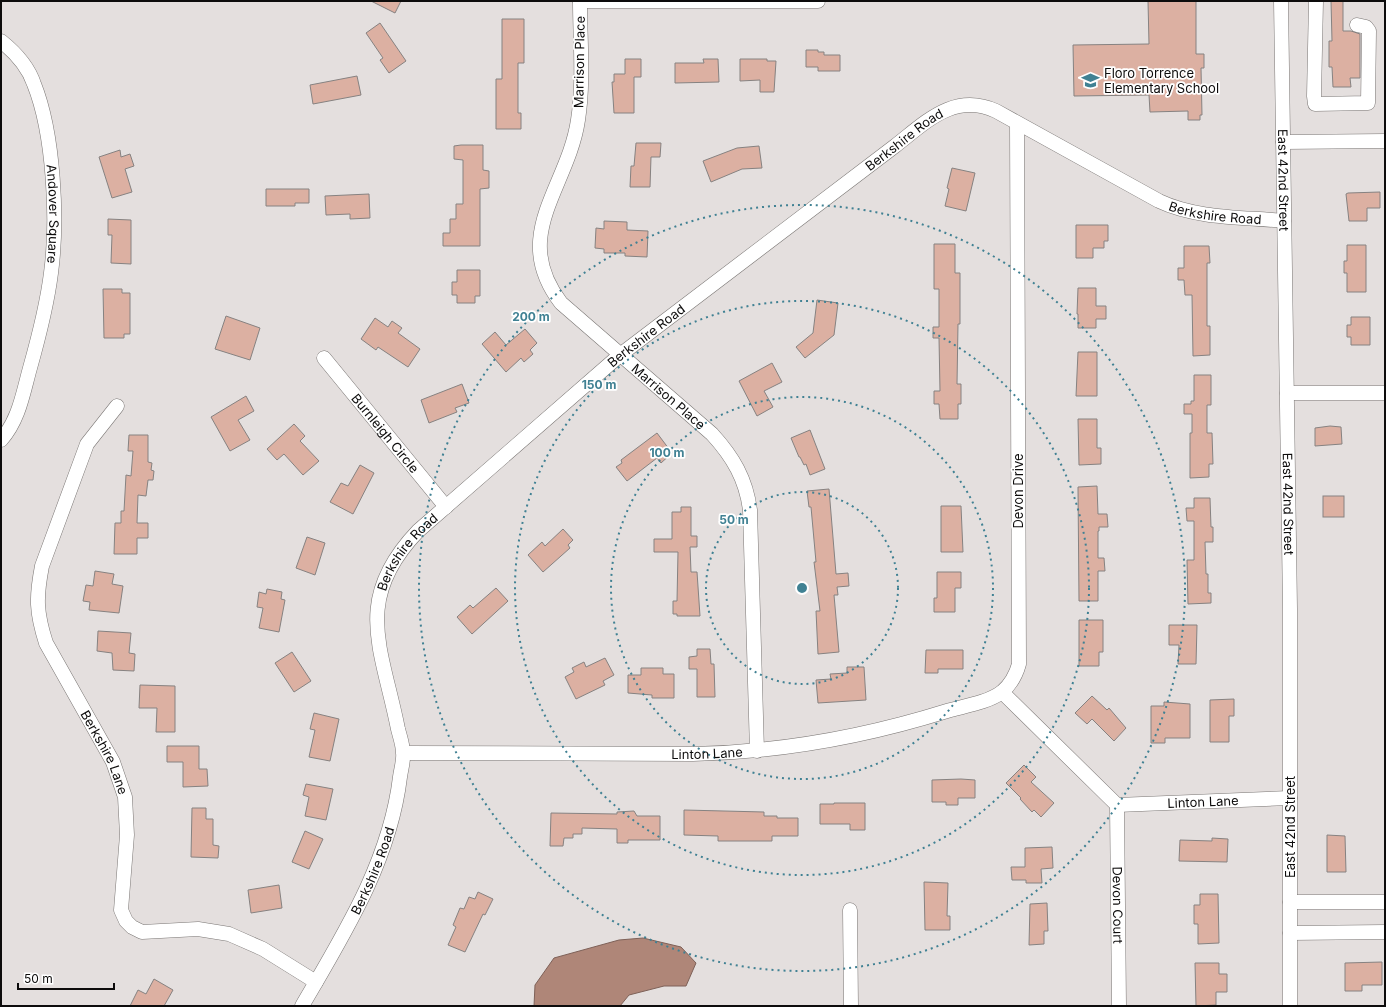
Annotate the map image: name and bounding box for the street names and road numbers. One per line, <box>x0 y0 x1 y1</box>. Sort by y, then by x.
street label: Marrison Place <box>570 16 588 108</box>
street label: Berkshire Road <box>862 105 946 174</box>
street label: East 42nd Street <box>1275 129 1292 231</box>
street label: Andover Square <box>44 164 62 264</box>
street label: Berkshire Road <box>1167 198 1262 227</box>
street label: Berkshire Road <box>604 301 688 370</box>
street label: Marrison Place <box>629 360 709 433</box>
street label: Burnleigh Circle <box>348 390 423 476</box>
street label: Devon Drive <box>1010 453 1026 529</box>
street label: East 42nd Street <box>1280 453 1297 555</box>
street label: Berkshire Road <box>374 510 441 593</box>
street label: Berkshire Lane <box>77 707 132 797</box>
street label: Linton Lane <box>671 743 743 762</box>
street label: East 42nd Street <box>1282 776 1298 878</box>
street label: Linton Lane <box>1167 792 1239 811</box>
street label: Berkshire Road <box>347 825 397 917</box>
street label: Devon Court <box>1110 866 1126 944</box>

